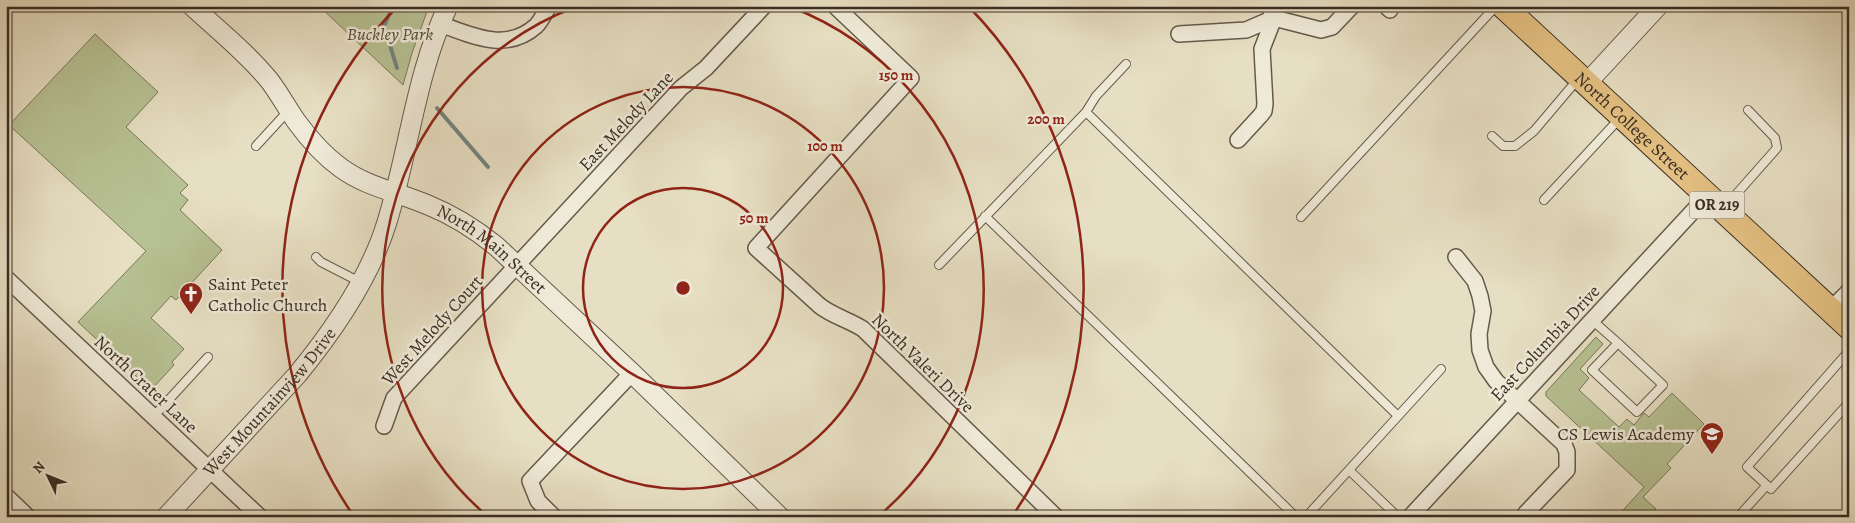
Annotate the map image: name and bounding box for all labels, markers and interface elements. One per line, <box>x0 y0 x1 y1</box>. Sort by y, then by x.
park label: Buckley Park <box>347 22 433 46</box>
text: 150 m <box>879 65 914 85</box>
street label: East Melody Lane <box>573 66 679 176</box>
street label: North College Street <box>1569 66 1695 185</box>
text: 200 m <box>1027 109 1065 129</box>
text: 100 m <box>807 136 843 156</box>
road number: OR 219 <box>1690 192 1744 218</box>
street label: North Main Street <box>433 198 552 299</box>
text: 50 m <box>739 208 769 228</box>
street label: West Melody Court <box>375 270 488 391</box>
place label: Saint Peter Catholic Church <box>208 272 328 317</box>
centre of rings <box>674 279 692 297</box>
street label: East Columbia Drive <box>1485 280 1605 406</box>
church icon: Saint Peter Catholic Church <box>178 281 204 315</box>
street label: North Valeri Drive <box>867 308 979 418</box>
street label: West Mountainview Drive <box>197 323 341 482</box>
street label: North Crater Lane <box>89 330 203 438</box>
school or university icon: CS Lewis Academy <box>1699 421 1725 455</box>
place label: CS Lewis Academy <box>1557 422 1695 446</box>
north arrow <box>22 450 72 500</box>
text: N <box>28 457 49 478</box>

